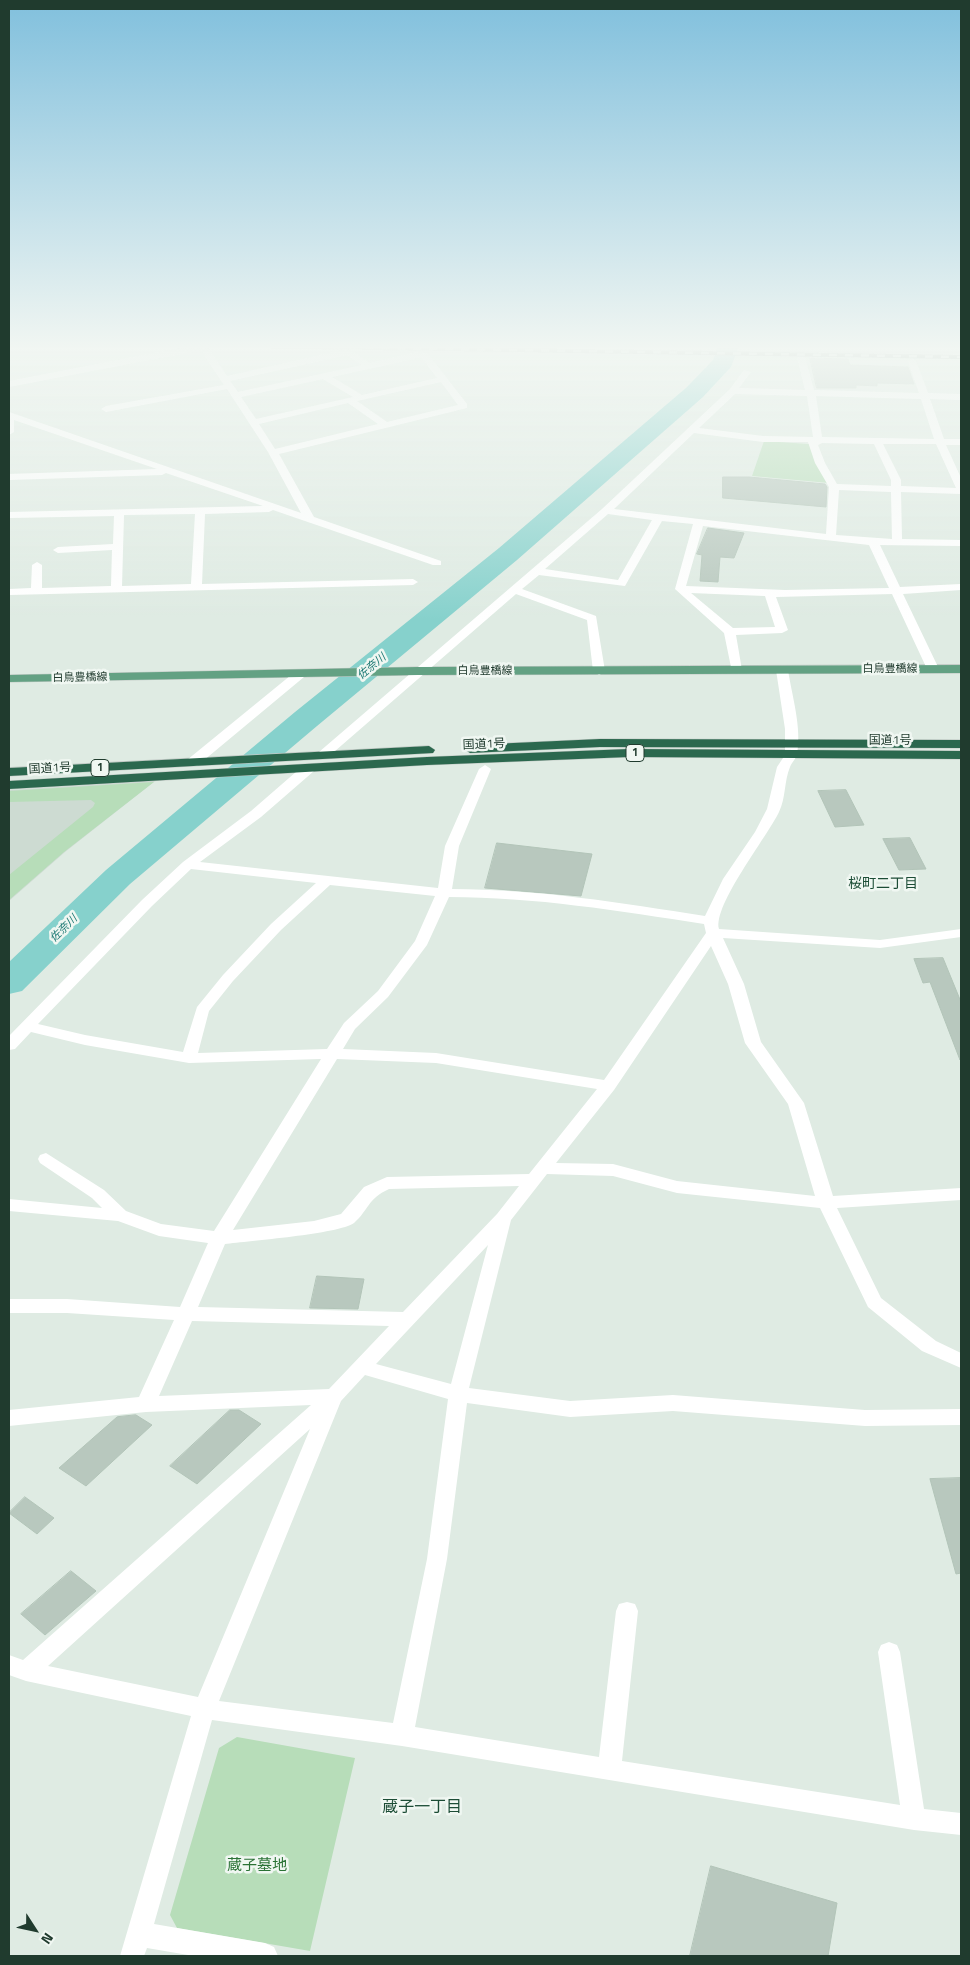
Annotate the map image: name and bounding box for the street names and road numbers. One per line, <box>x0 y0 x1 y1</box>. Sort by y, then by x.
street label: 白鳥豊橋線 <box>863 662 917 676</box>
street label: 白鳥豊橋線 <box>458 664 512 678</box>
street label: 白鳥豊橋線 <box>52 671 108 685</box>
street label: 国道1号 <box>869 734 911 748</box>
street label: 国道1号 <box>462 737 506 753</box>
road number: 1 <box>626 744 644 761</box>
road number: 1 <box>91 760 109 776</box>
street label: 国道1号 <box>28 761 72 777</box>

